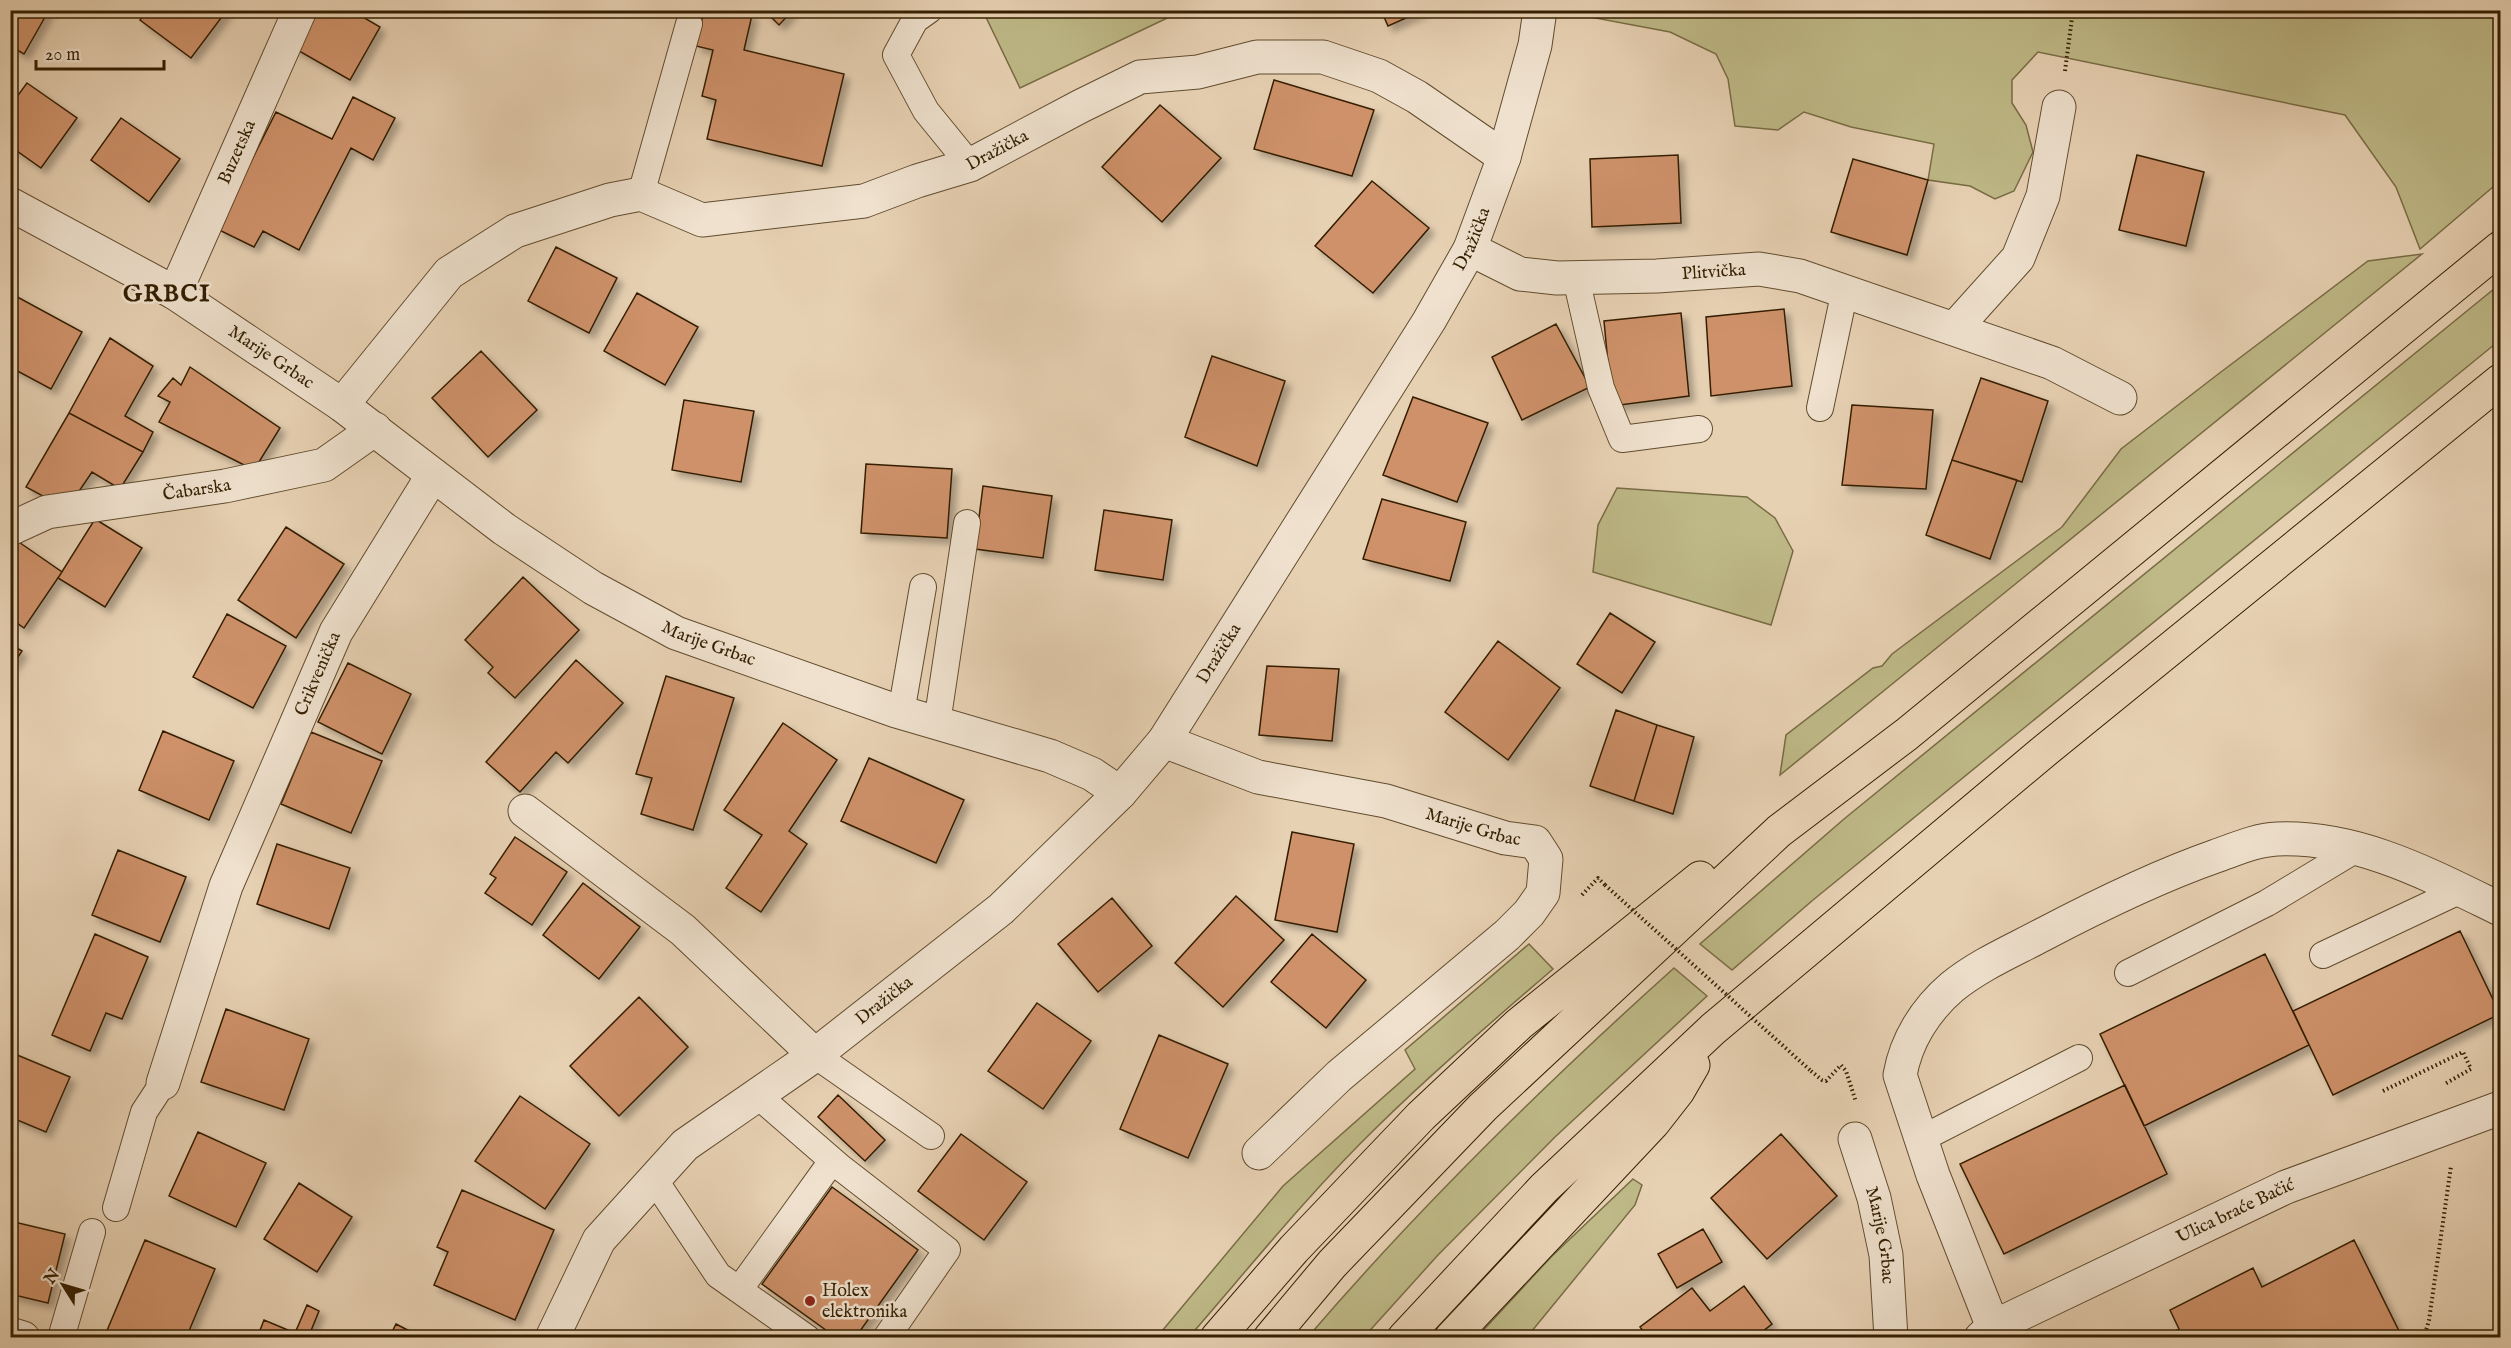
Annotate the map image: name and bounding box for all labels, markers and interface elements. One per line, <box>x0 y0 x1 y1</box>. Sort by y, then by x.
scale bar <box>36 33 164 71</box>
text: 20 m <box>45 44 80 67</box>
street label: Buzetska <box>213 116 262 188</box>
street label: Dražička <box>962 124 1033 176</box>
street label: Dražička <box>1448 204 1496 275</box>
street label: Plitvička <box>1681 258 1747 286</box>
district label: GRBCI <box>123 279 211 310</box>
street label: Marije Grbac <box>224 320 319 395</box>
street label: Čabarska <box>161 474 233 506</box>
street label: Marije Grbac <box>657 616 759 672</box>
street label: Dražička <box>1191 619 1247 688</box>
street label: Crikvenička <box>290 628 346 720</box>
street label: Marije Grbac <box>1422 802 1522 852</box>
street label: Dražička <box>851 971 918 1030</box>
street label: Ulica braće Bačić <box>2173 1173 2298 1249</box>
street label: Marije Grbac <box>1860 1184 1899 1285</box>
north arrow <box>33 1255 93 1315</box>
text: N <box>40 1266 65 1290</box>
place label: Holex elektronika <box>822 1280 907 1324</box>
marker: Holex elektronika <box>803 1294 817 1308</box>

